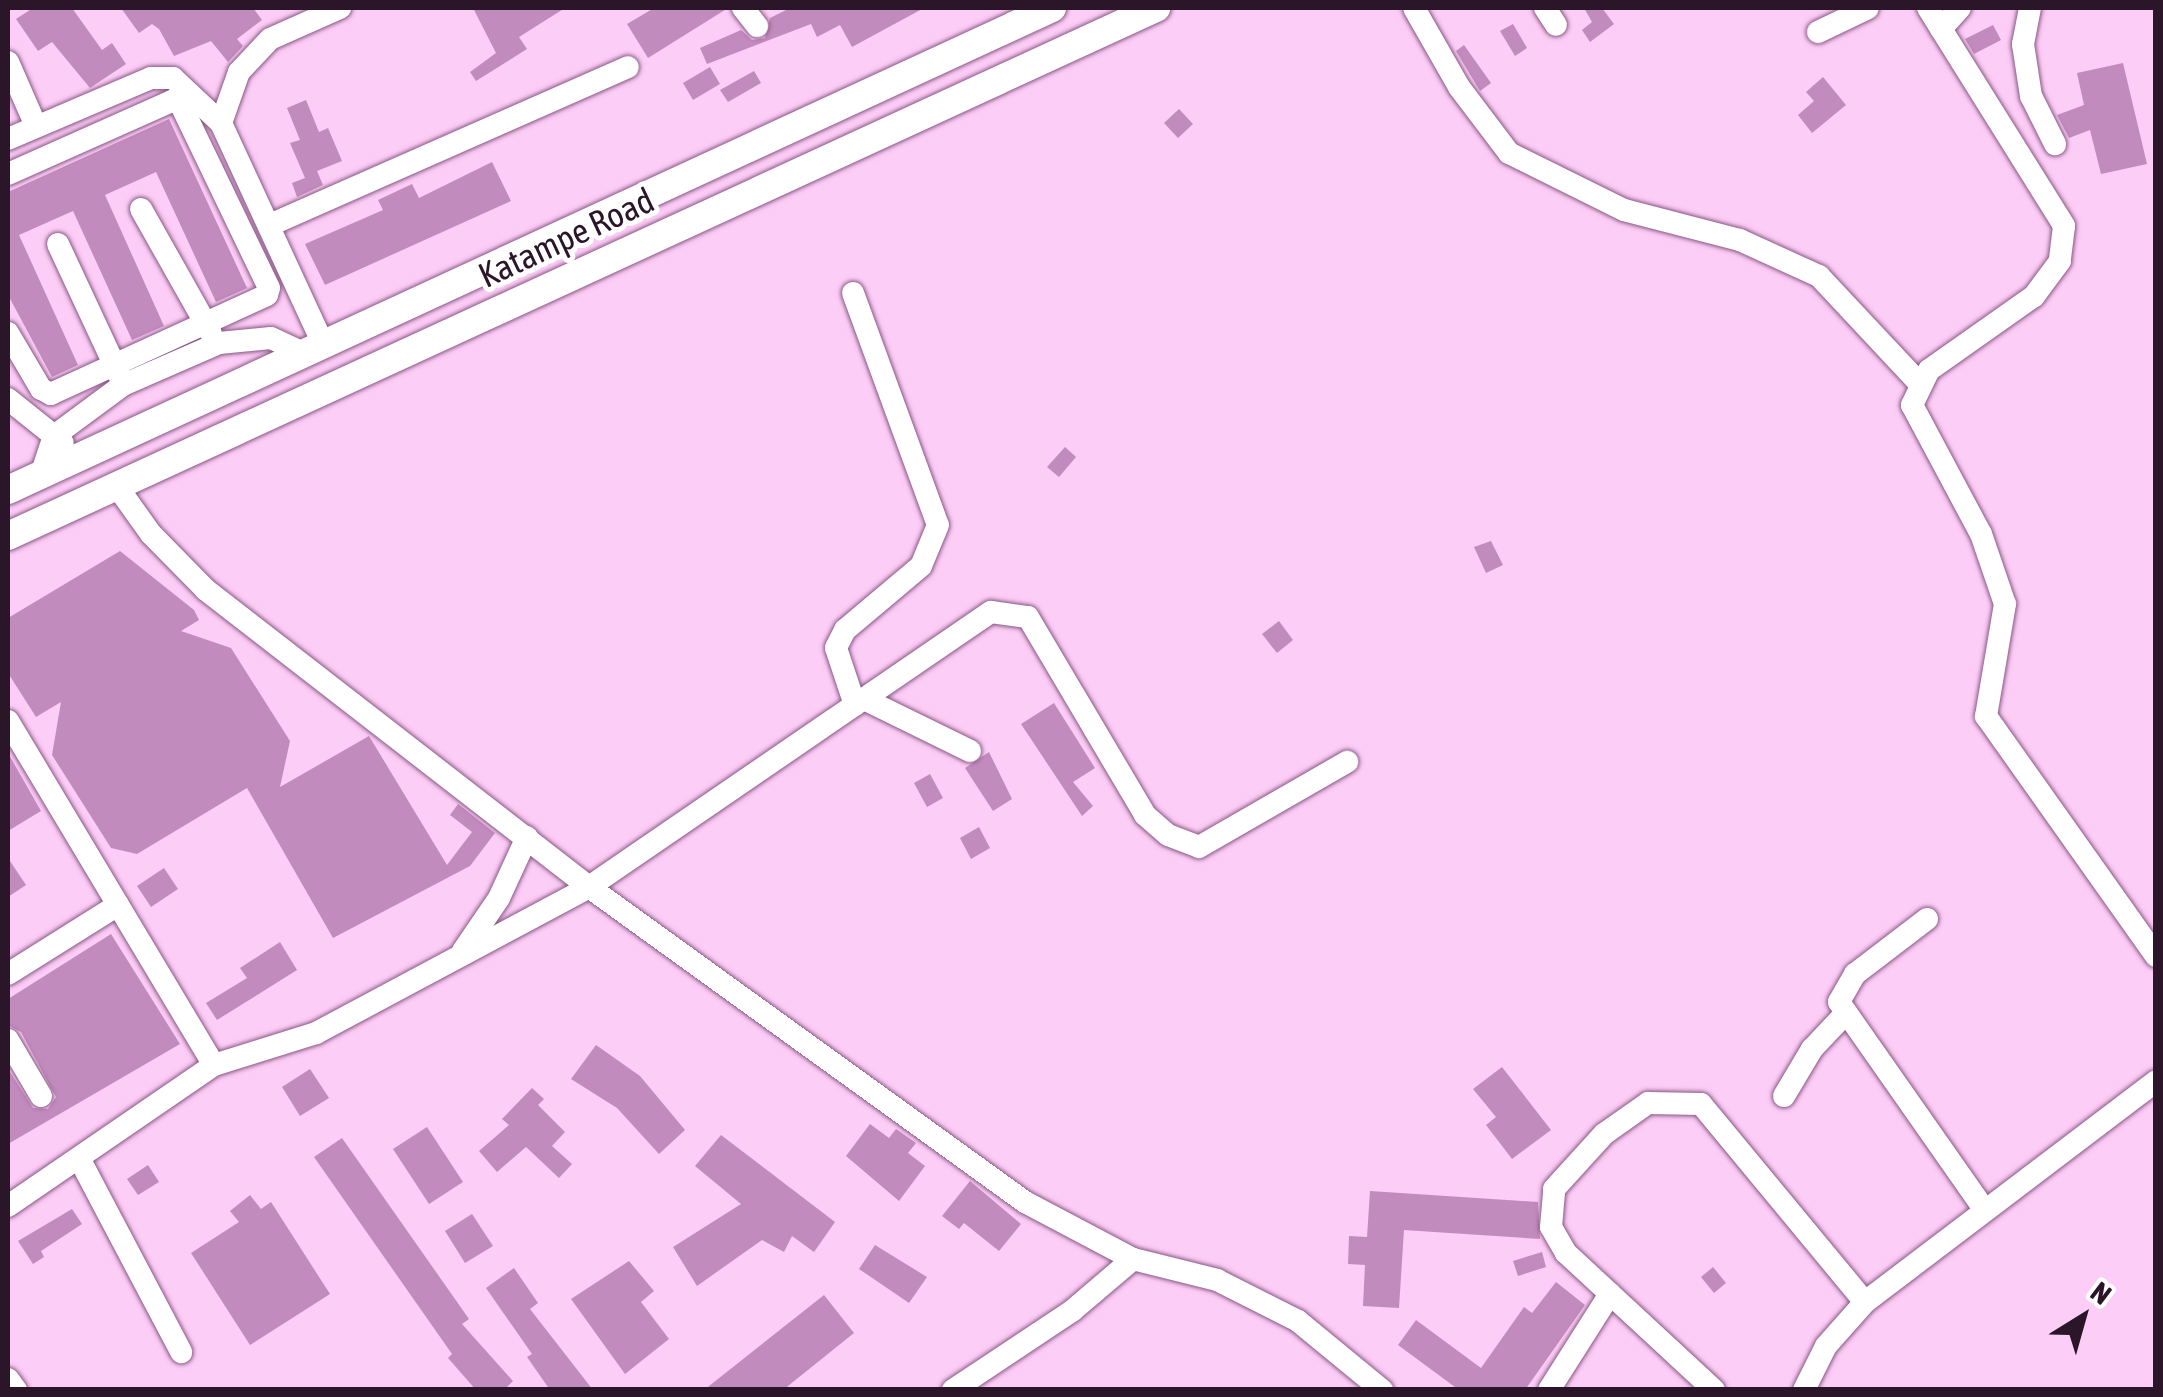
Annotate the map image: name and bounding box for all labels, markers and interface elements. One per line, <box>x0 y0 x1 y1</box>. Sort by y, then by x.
street label: Katampe Road <box>472 178 660 296</box>
north arrow <box>2033 1267 2133 1367</box>
text: N <box>2085 1275 2117 1311</box>

